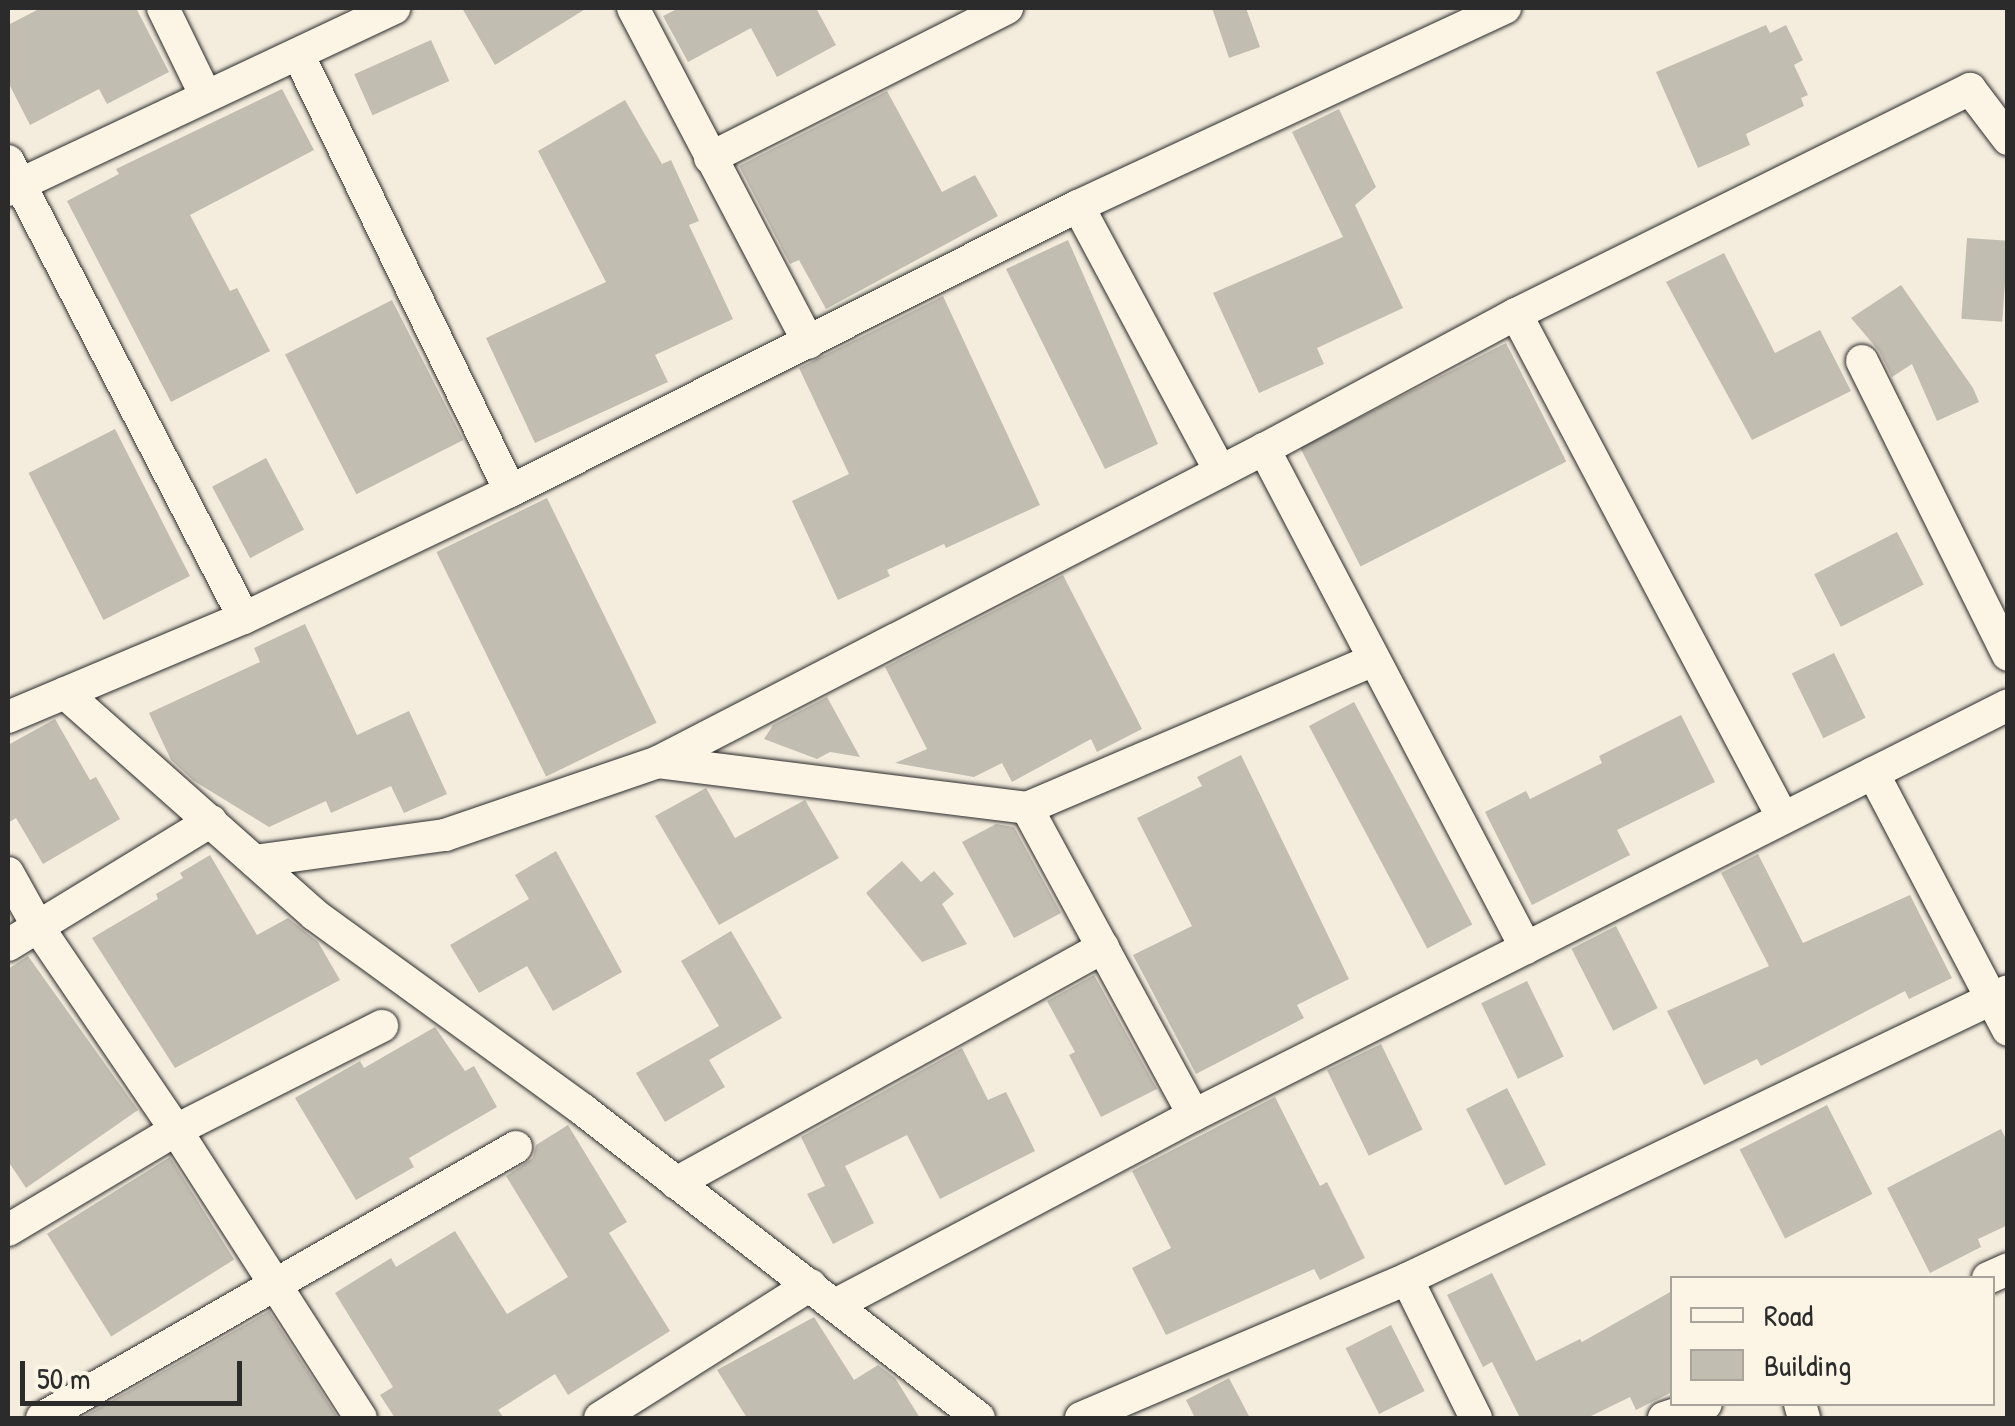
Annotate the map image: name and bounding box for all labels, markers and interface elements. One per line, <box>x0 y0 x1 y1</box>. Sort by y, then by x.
legend <box>1670 1276 1995 1406</box>
text: Road <box>1764 1295 1813 1335</box>
scale bar <box>25 1341 248 1403</box>
text: Building <box>1764 1345 1851 1385</box>
text: 50 m <box>37 1358 90 1398</box>

